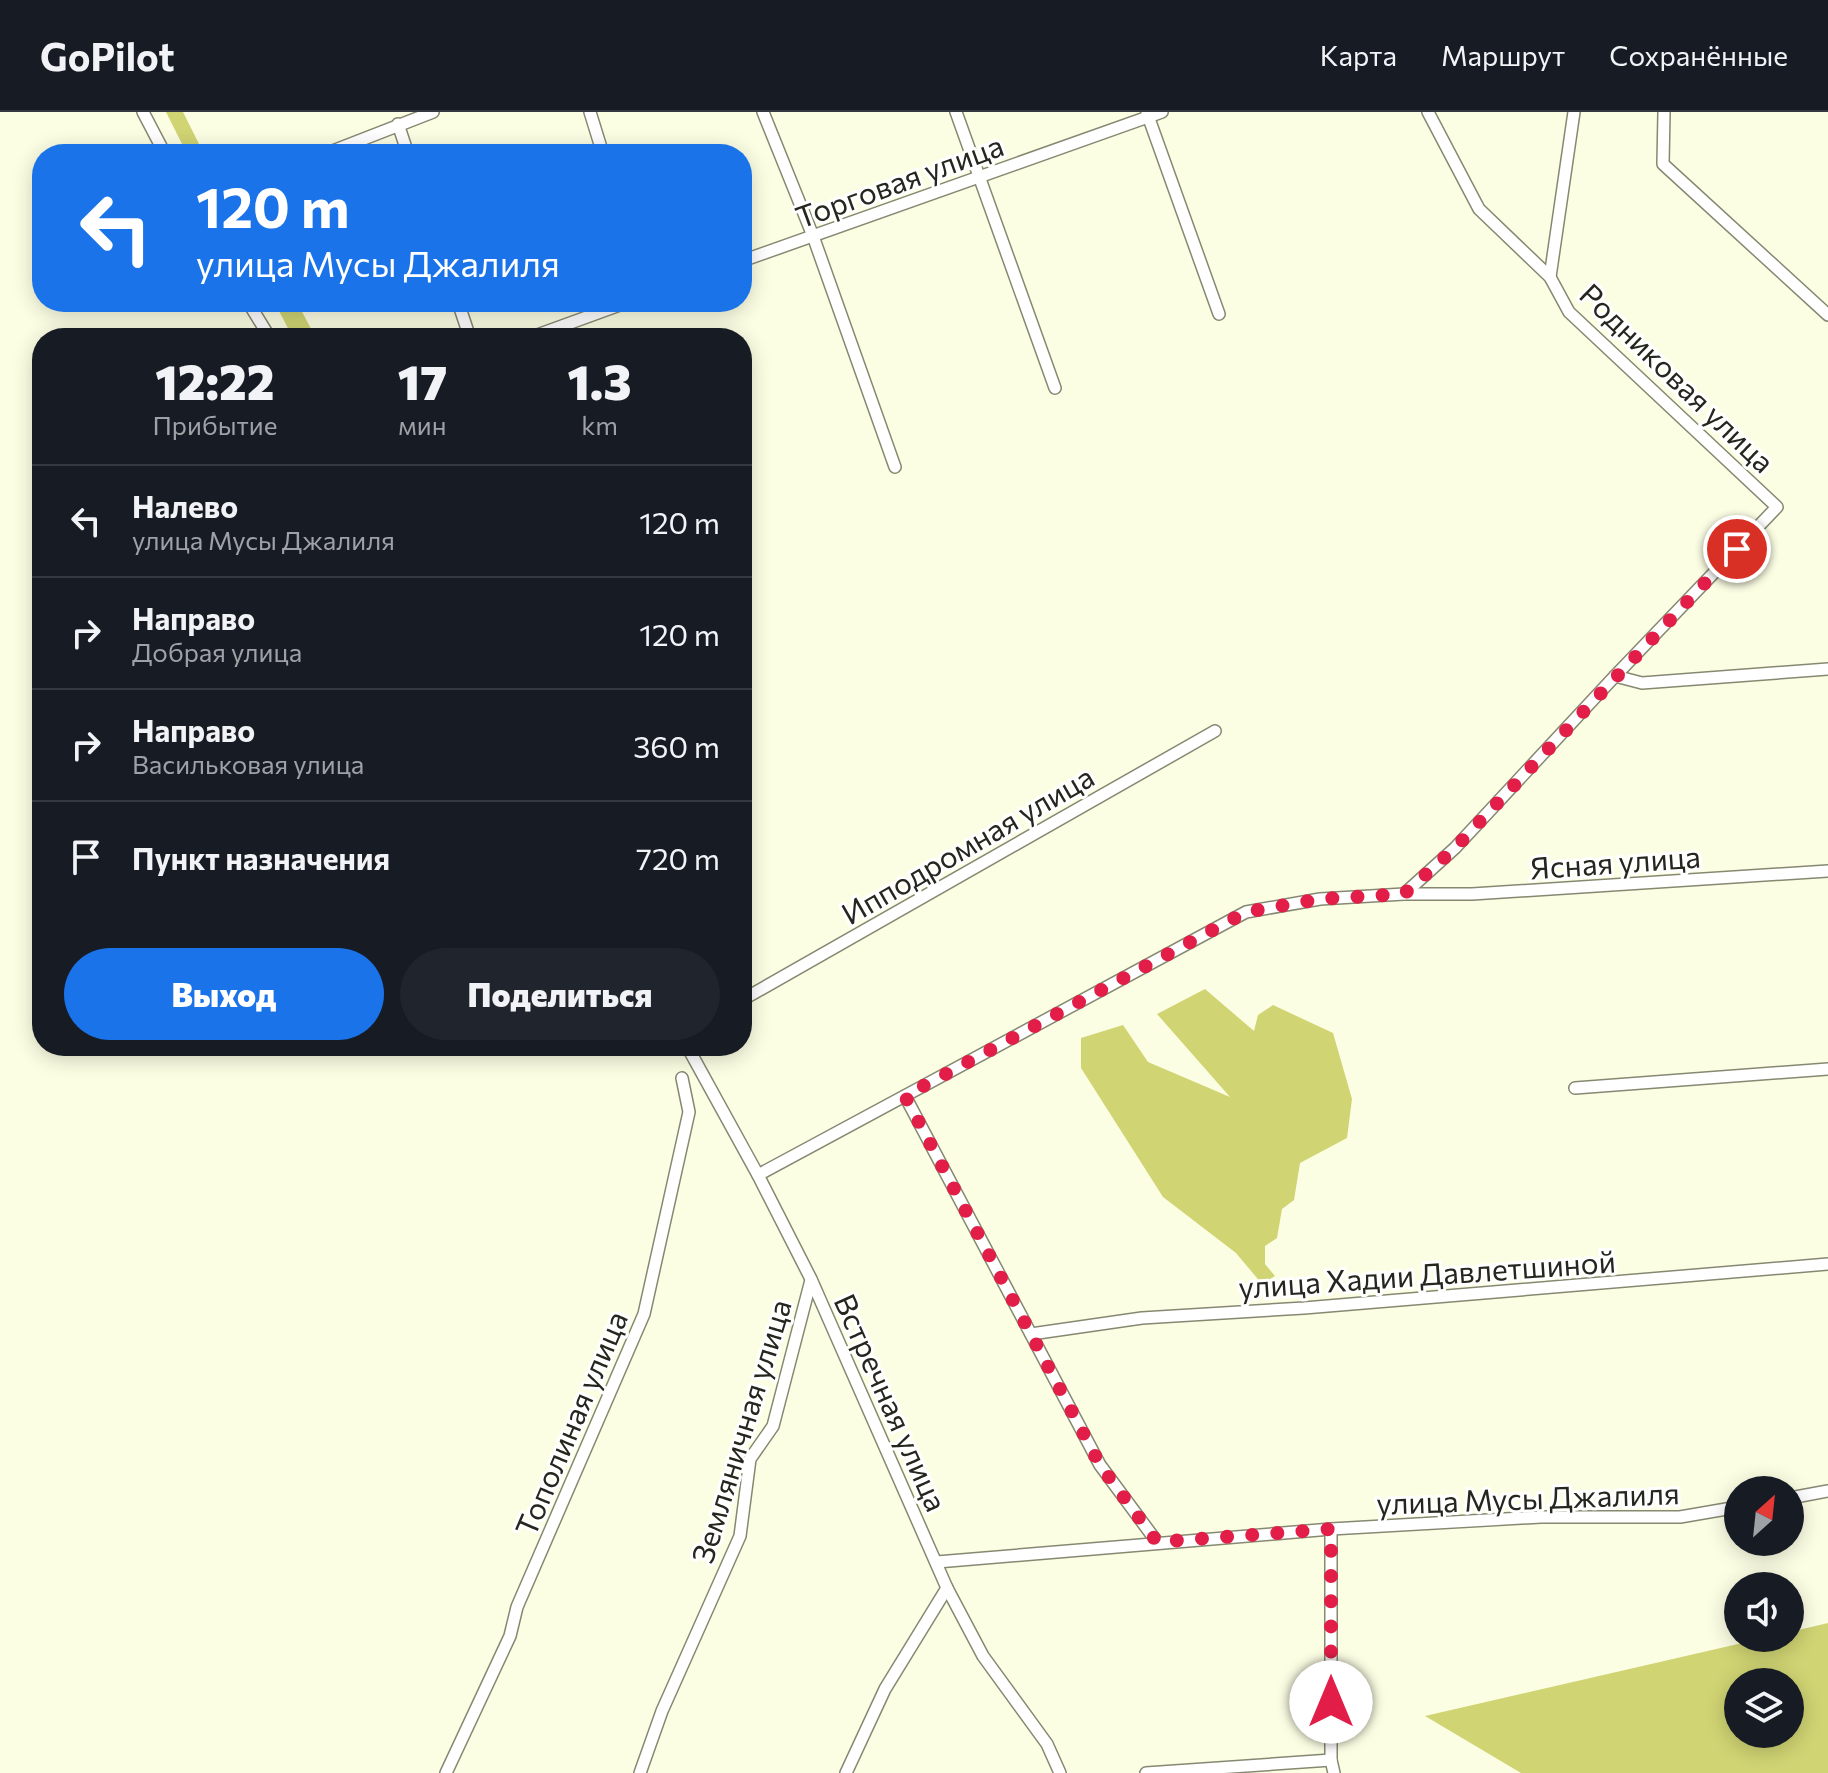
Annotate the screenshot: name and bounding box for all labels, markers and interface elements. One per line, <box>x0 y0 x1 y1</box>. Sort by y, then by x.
text: GoPilot <box>40 32 175 79</box>
text: Карта <box>1320 38 1397 72</box>
text: Маршрут <box>1441 38 1565 72</box>
text: Сохранённые <box>1609 38 1788 72</box>
street label: Торговая улица <box>790 125 1008 235</box>
text: 120 m <box>196 171 350 240</box>
icon: left <box>64 176 168 280</box>
text: улица Мусы Джалиля <box>196 240 560 284</box>
street label: Родниковая улица <box>1573 275 1783 479</box>
text: 12:22 <box>155 351 274 410</box>
text: 17 <box>398 351 447 410</box>
text: 1.3 <box>567 351 632 410</box>
text: Прибытие <box>152 409 277 440</box>
text: мин <box>398 409 447 440</box>
text: km <box>581 409 618 440</box>
text: Налево <box>132 487 238 524</box>
icon: left <box>64 499 108 543</box>
text: 120 m <box>639 503 720 540</box>
pin <box>1703 515 1771 583</box>
text: улица Мусы Джалиля <box>132 524 395 555</box>
icon: arrive <box>1715 527 1759 571</box>
text: Направо <box>132 599 255 636</box>
icon: right <box>64 611 108 655</box>
text: 120 m <box>639 615 720 652</box>
text: Добрая улица <box>132 636 302 667</box>
text: Направо <box>132 711 255 748</box>
icon: right <box>64 723 108 767</box>
text: 360 m <box>633 727 720 764</box>
text: Васильковая улица <box>132 748 364 779</box>
street label: Ипподромная улица <box>834 757 1100 931</box>
icon: arrive <box>64 835 108 879</box>
street label: Ясная улица <box>1528 837 1702 885</box>
text: Пункт назначения <box>132 839 390 876</box>
text: 720 m <box>636 839 720 876</box>
button: Выход <box>64 948 384 1040</box>
button: Поделиться <box>400 948 720 1040</box>
street label: улица Хадии Давлетшиной <box>1237 1241 1617 1305</box>
street label: Встречная улица <box>828 1288 956 1516</box>
street label: Земляничная улица <box>682 1295 798 1567</box>
street label: Тополиная улица <box>506 1305 634 1541</box>
street label: улица Мусы Джалиля <box>1376 1473 1680 1521</box>
north arrow <box>1724 1476 1804 1556</box>
map controls <box>1724 1476 1804 1748</box>
button: sound <box>1724 1572 1804 1652</box>
position arrow <box>1289 1660 1373 1744</box>
button: layers <box>1724 1668 1804 1748</box>

